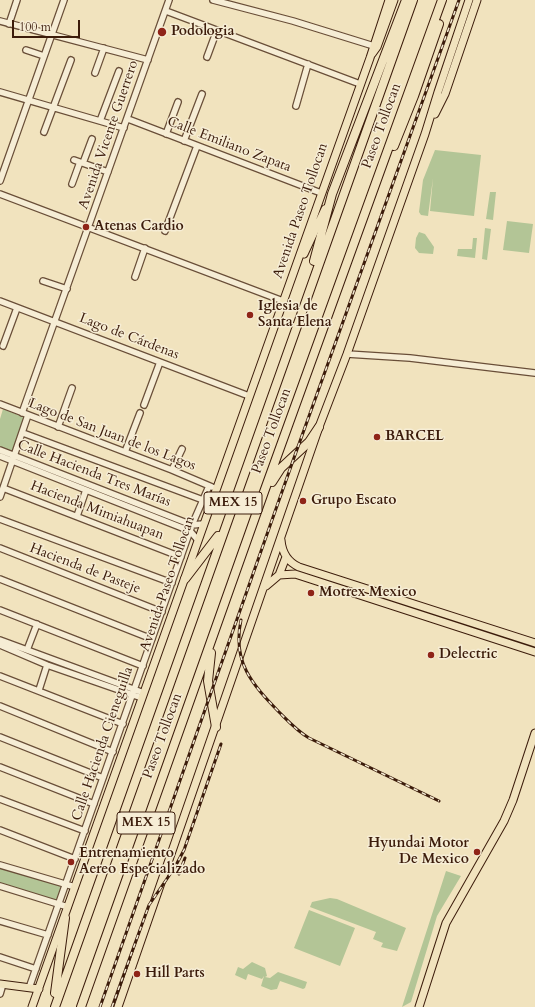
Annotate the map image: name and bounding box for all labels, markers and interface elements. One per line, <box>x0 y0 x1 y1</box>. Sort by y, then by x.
scale bar <box>14 12 82 38</box>
text: 100 m <box>19 19 51 35</box>
place label: Podologia <box>171 24 234 40</box>
marker: Podologia <box>156 26 168 38</box>
street label: Avenida Vicente Guerrero <box>76 58 142 212</box>
street label: Paseo Tollocan <box>359 81 405 171</box>
street label: Calle Emiliano Zapata <box>165 114 293 176</box>
street label: Avenida Paseo Tollocan <box>270 141 332 281</box>
place label: Atenas Cardio <box>94 219 184 235</box>
marker: Atenas Cardio <box>81 222 91 232</box>
place label: Iglesia de Santa Elena <box>258 299 332 332</box>
street label: Lago de Cárdenas <box>77 310 181 364</box>
marker: Iglesia de Santa Elena <box>245 310 255 320</box>
street label: Paseo Tollocan <box>249 386 295 476</box>
street label: Lago de San Juan de los Lagos <box>26 395 198 475</box>
place label: BARCEL <box>385 429 444 445</box>
marker: BARCEL <box>372 432 382 442</box>
street label: Calle Hacienda Tres Marías <box>15 437 173 511</box>
street label: Hacienda Mimiahuapan <box>28 478 166 544</box>
road number: MEX 15 <box>204 492 262 514</box>
place label: Grupo Escato <box>311 493 396 509</box>
marker: Grupo Escato <box>298 496 308 506</box>
street label: Avenida Paseo Tollocan <box>137 514 199 654</box>
street label: Hacienda de Pasteje <box>27 540 143 598</box>
place label: Motrex Mexico <box>319 585 416 601</box>
marker: Motrex Mexico <box>306 588 316 598</box>
place label: Delectric <box>439 647 497 663</box>
marker: Delectric <box>426 650 436 660</box>
street label: Calle Hacienda Cieneguilla <box>69 665 137 823</box>
street label: Paseo Tollocan <box>140 691 186 781</box>
road number: MEX 15 <box>117 812 175 834</box>
place label: Hyundai Motor De Mexico <box>368 836 469 868</box>
place label: Entrenamiento Aereo Especializado <box>79 846 205 878</box>
marker: Hyundai Motor De Mexico <box>472 847 482 857</box>
marker: Entrenamiento Aereo Especializado <box>66 857 76 867</box>
place label: Hill Parts <box>145 966 205 982</box>
marker: Hill Parts <box>132 969 142 979</box>

